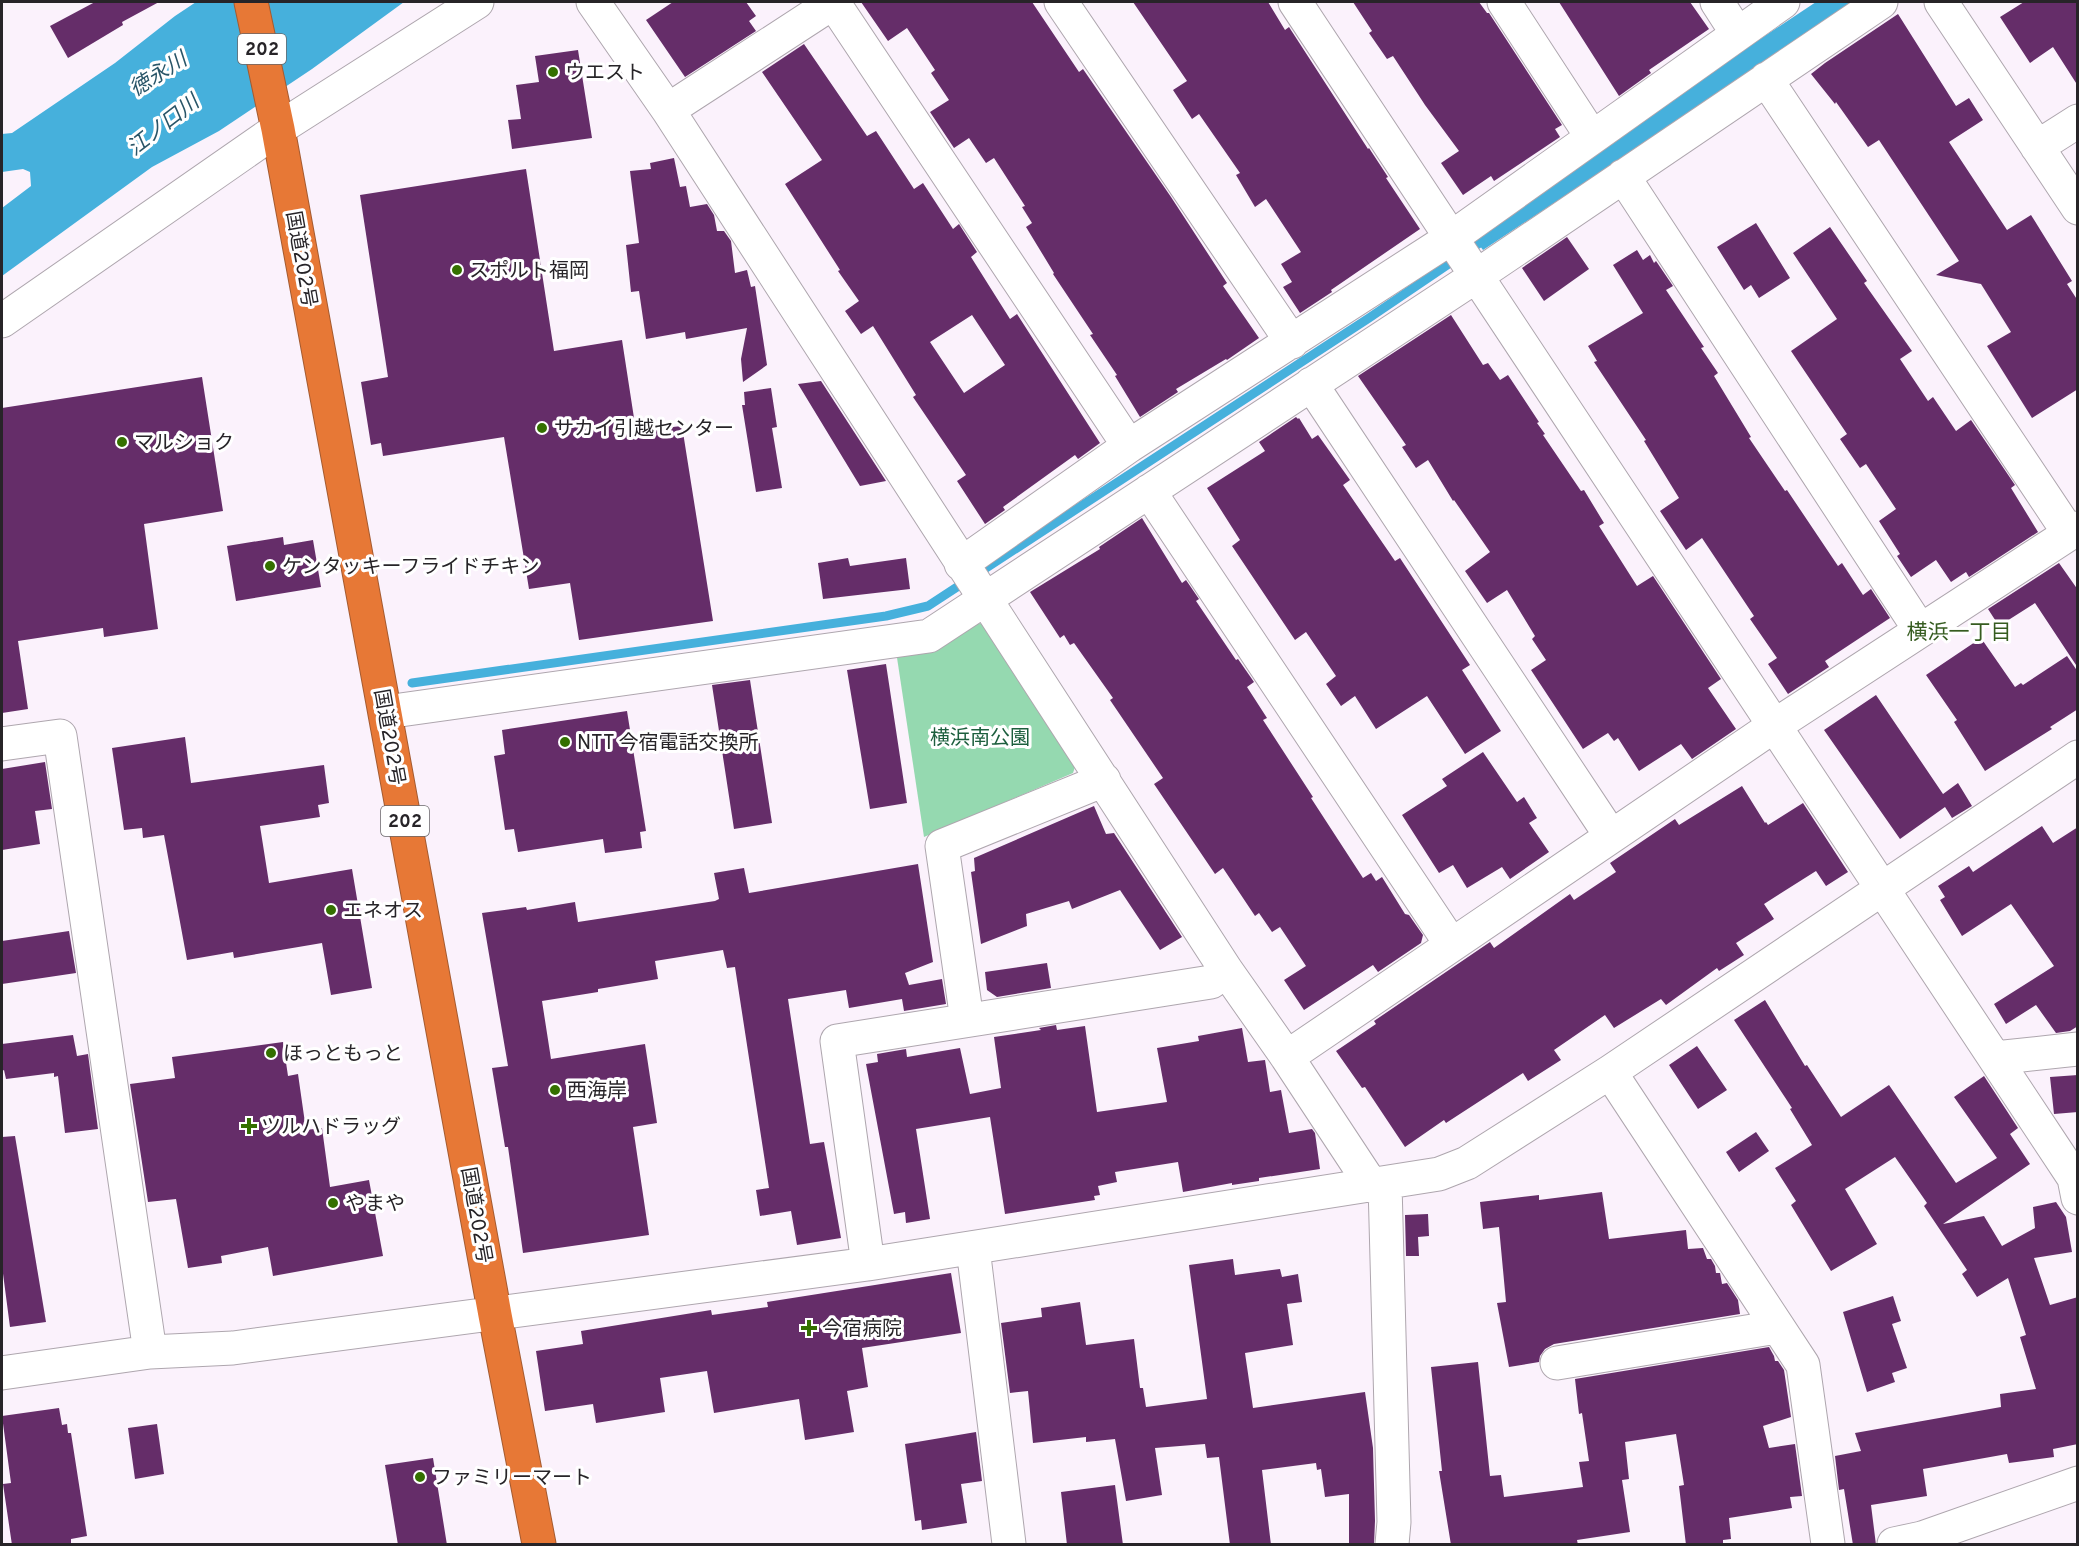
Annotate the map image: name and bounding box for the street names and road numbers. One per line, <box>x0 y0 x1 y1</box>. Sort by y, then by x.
road number: 202 <box>238 34 286 64</box>
street label: 国道202号 <box>279 209 321 310</box>
street label: 国道202号 <box>367 687 409 788</box>
road number: 202 <box>381 806 429 836</box>
street label: 国道202号 <box>454 1165 496 1266</box>

